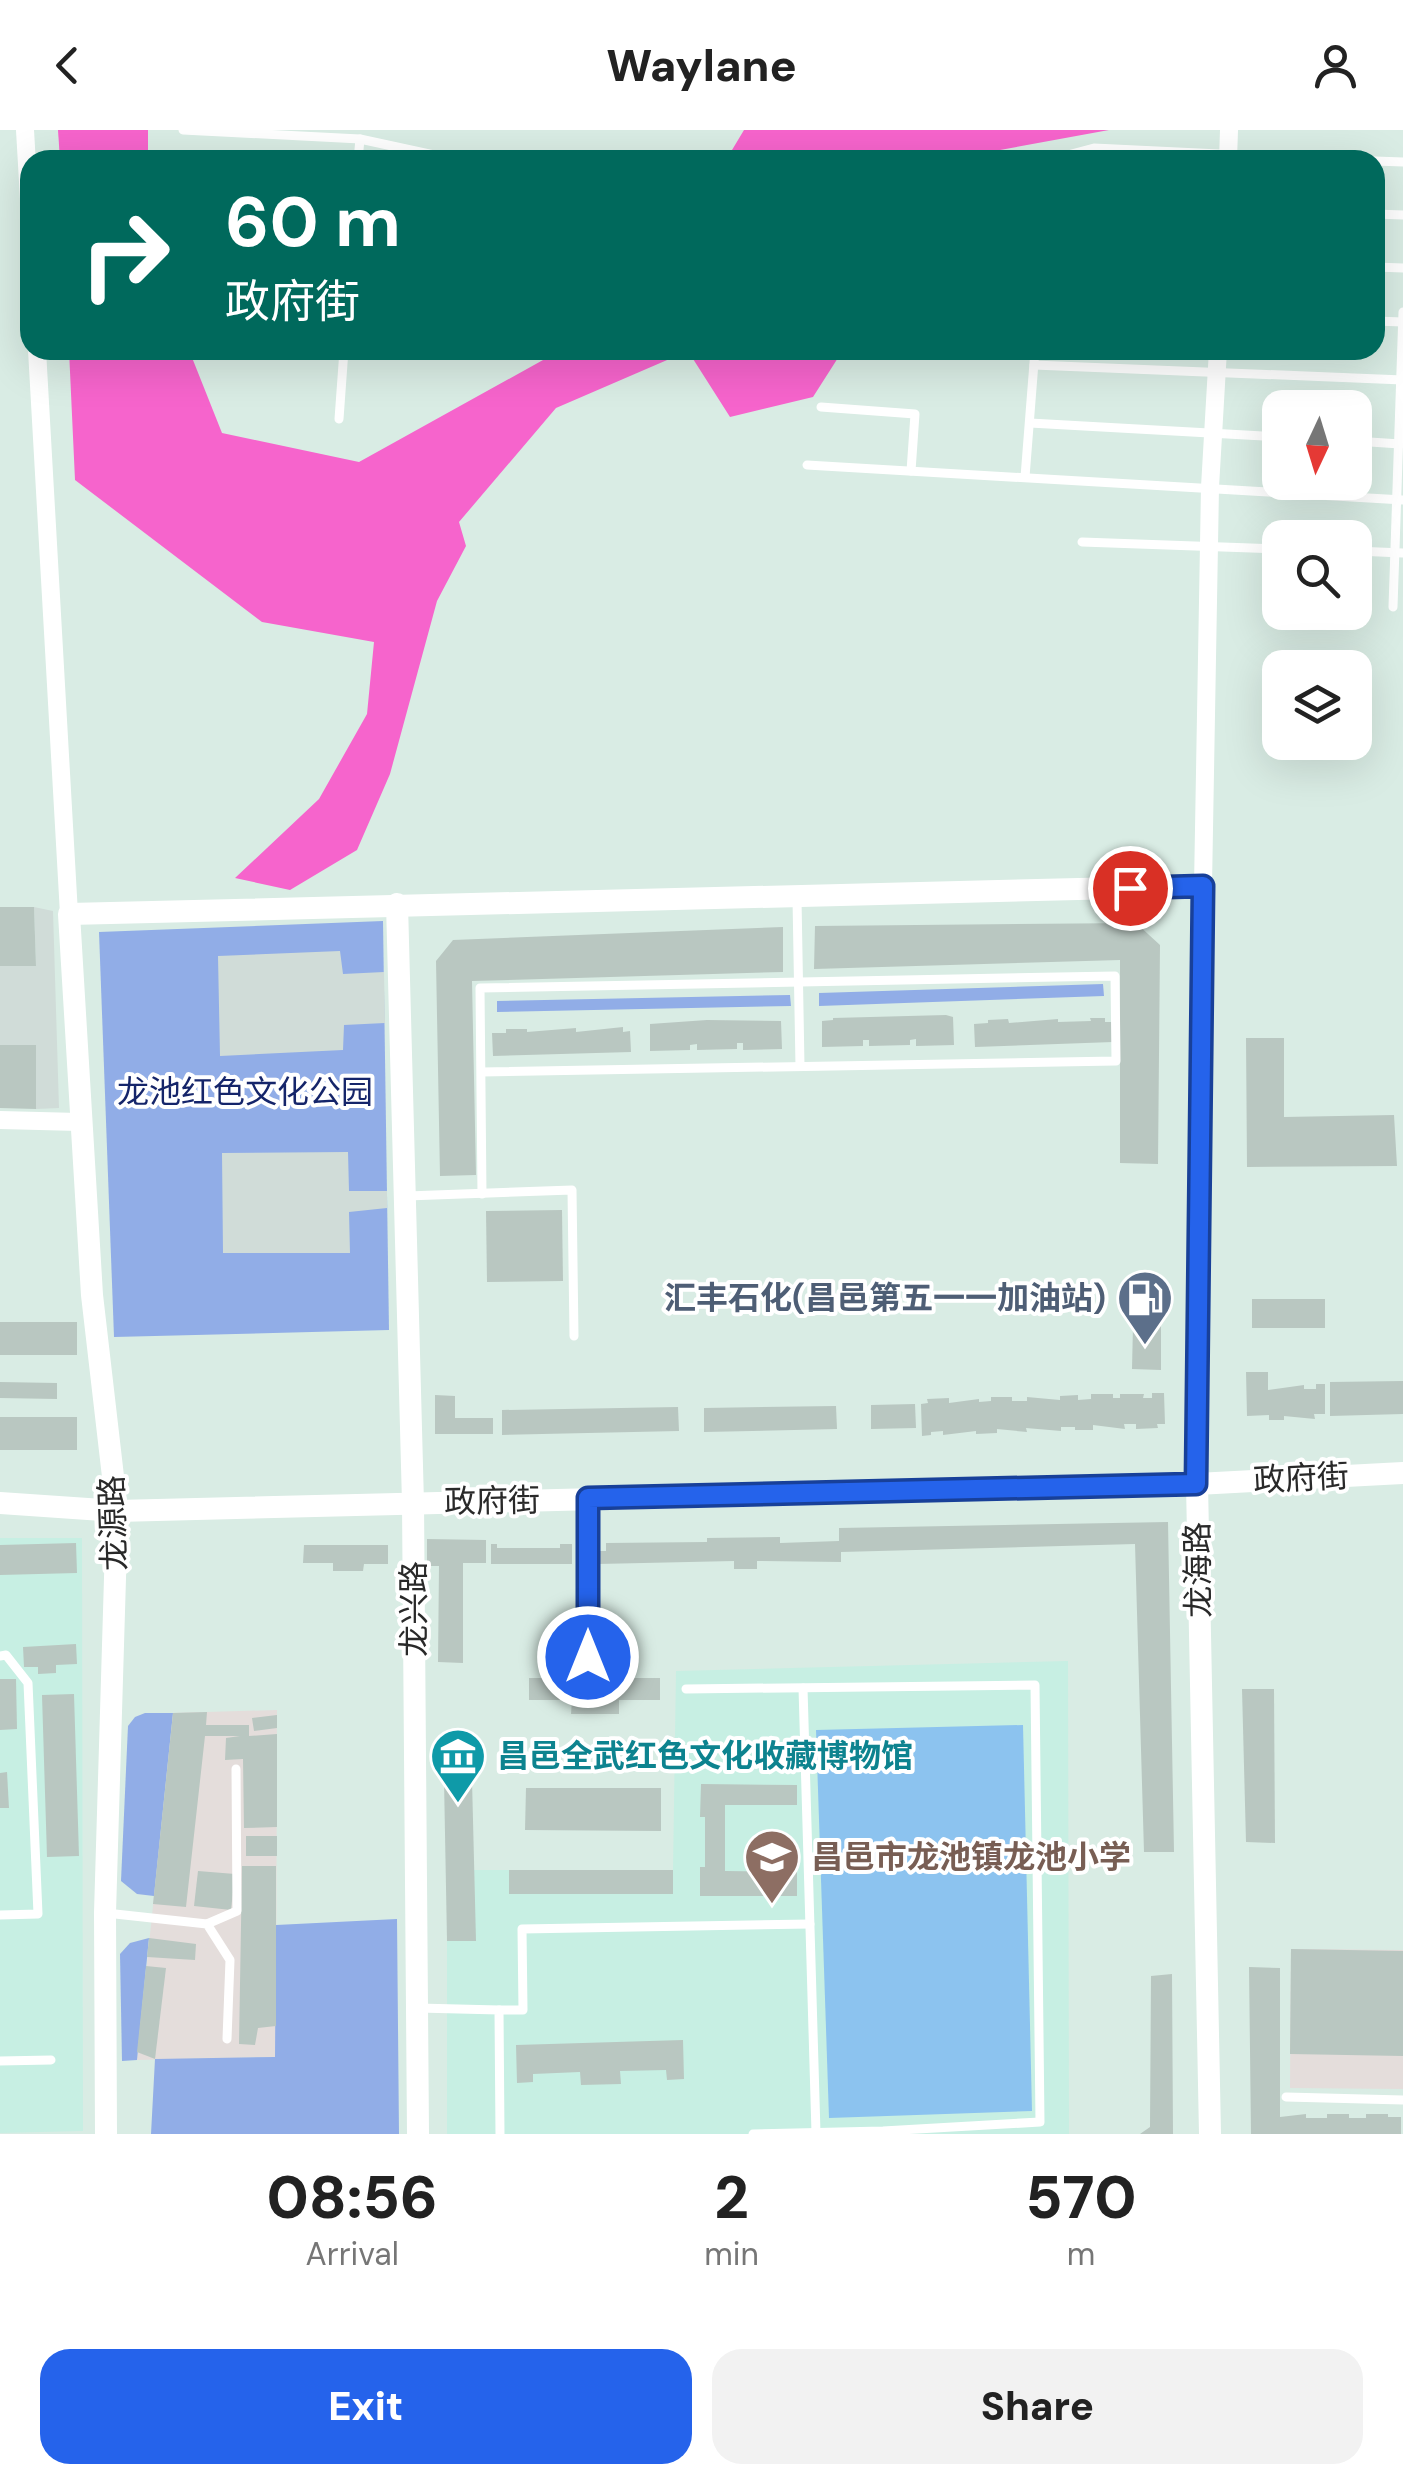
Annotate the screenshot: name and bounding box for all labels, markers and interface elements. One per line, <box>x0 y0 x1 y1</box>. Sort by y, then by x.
text: Waylane <box>606 36 797 95</box>
icon: back <box>40 38 95 93</box>
icon: person <box>1308 38 1363 93</box>
text: 60 m <box>225 177 401 268</box>
icon: right <box>60 190 190 320</box>
text: 政府街 <box>225 272 360 331</box>
north arrow <box>1262 390 1372 500</box>
map controls <box>1262 390 1372 760</box>
button: search <box>1262 520 1372 630</box>
button: layers <box>1262 650 1372 760</box>
pin <box>1088 846 1173 931</box>
icon: arrive <box>1103 861 1158 916</box>
park label: 龙池红色文化公园 <box>117 1071 373 1113</box>
fuel station icon: 汇丰石化(昌邑第五一一加油站) <box>1115 1268 1175 1347</box>
place label: 汇丰石化(昌邑第五一一加油站) <box>664 1277 1106 1319</box>
street label: 政府街 <box>1252 1455 1350 1501</box>
street label: 龙源路 <box>90 1474 136 1572</box>
street label: 政府街 <box>444 1479 540 1523</box>
street label: 龙海路 <box>1176 1522 1220 1618</box>
street label: 龙兴路 <box>393 1561 435 1657</box>
position arrow <box>536 1605 640 1709</box>
museum icon: 昌邑全武红色文化收藏博物馆 <box>428 1726 488 1805</box>
place label: 昌邑全武红色文化收藏博物馆 <box>497 1735 913 1777</box>
school or university icon: 昌邑市龙池镇龙池小学 <box>742 1827 802 1906</box>
place label: 昌邑市龙池镇龙池小学 <box>811 1836 1131 1878</box>
text: 08:56 <box>266 2158 438 2237</box>
text: 2 <box>714 2158 749 2237</box>
text: 570 <box>1025 2158 1137 2237</box>
text: Arrival <box>306 2233 399 2275</box>
text: min <box>704 2233 759 2275</box>
text: m <box>1067 2233 1095 2275</box>
button: Exit <box>40 2349 692 2464</box>
button: Share <box>712 2349 1363 2464</box>

